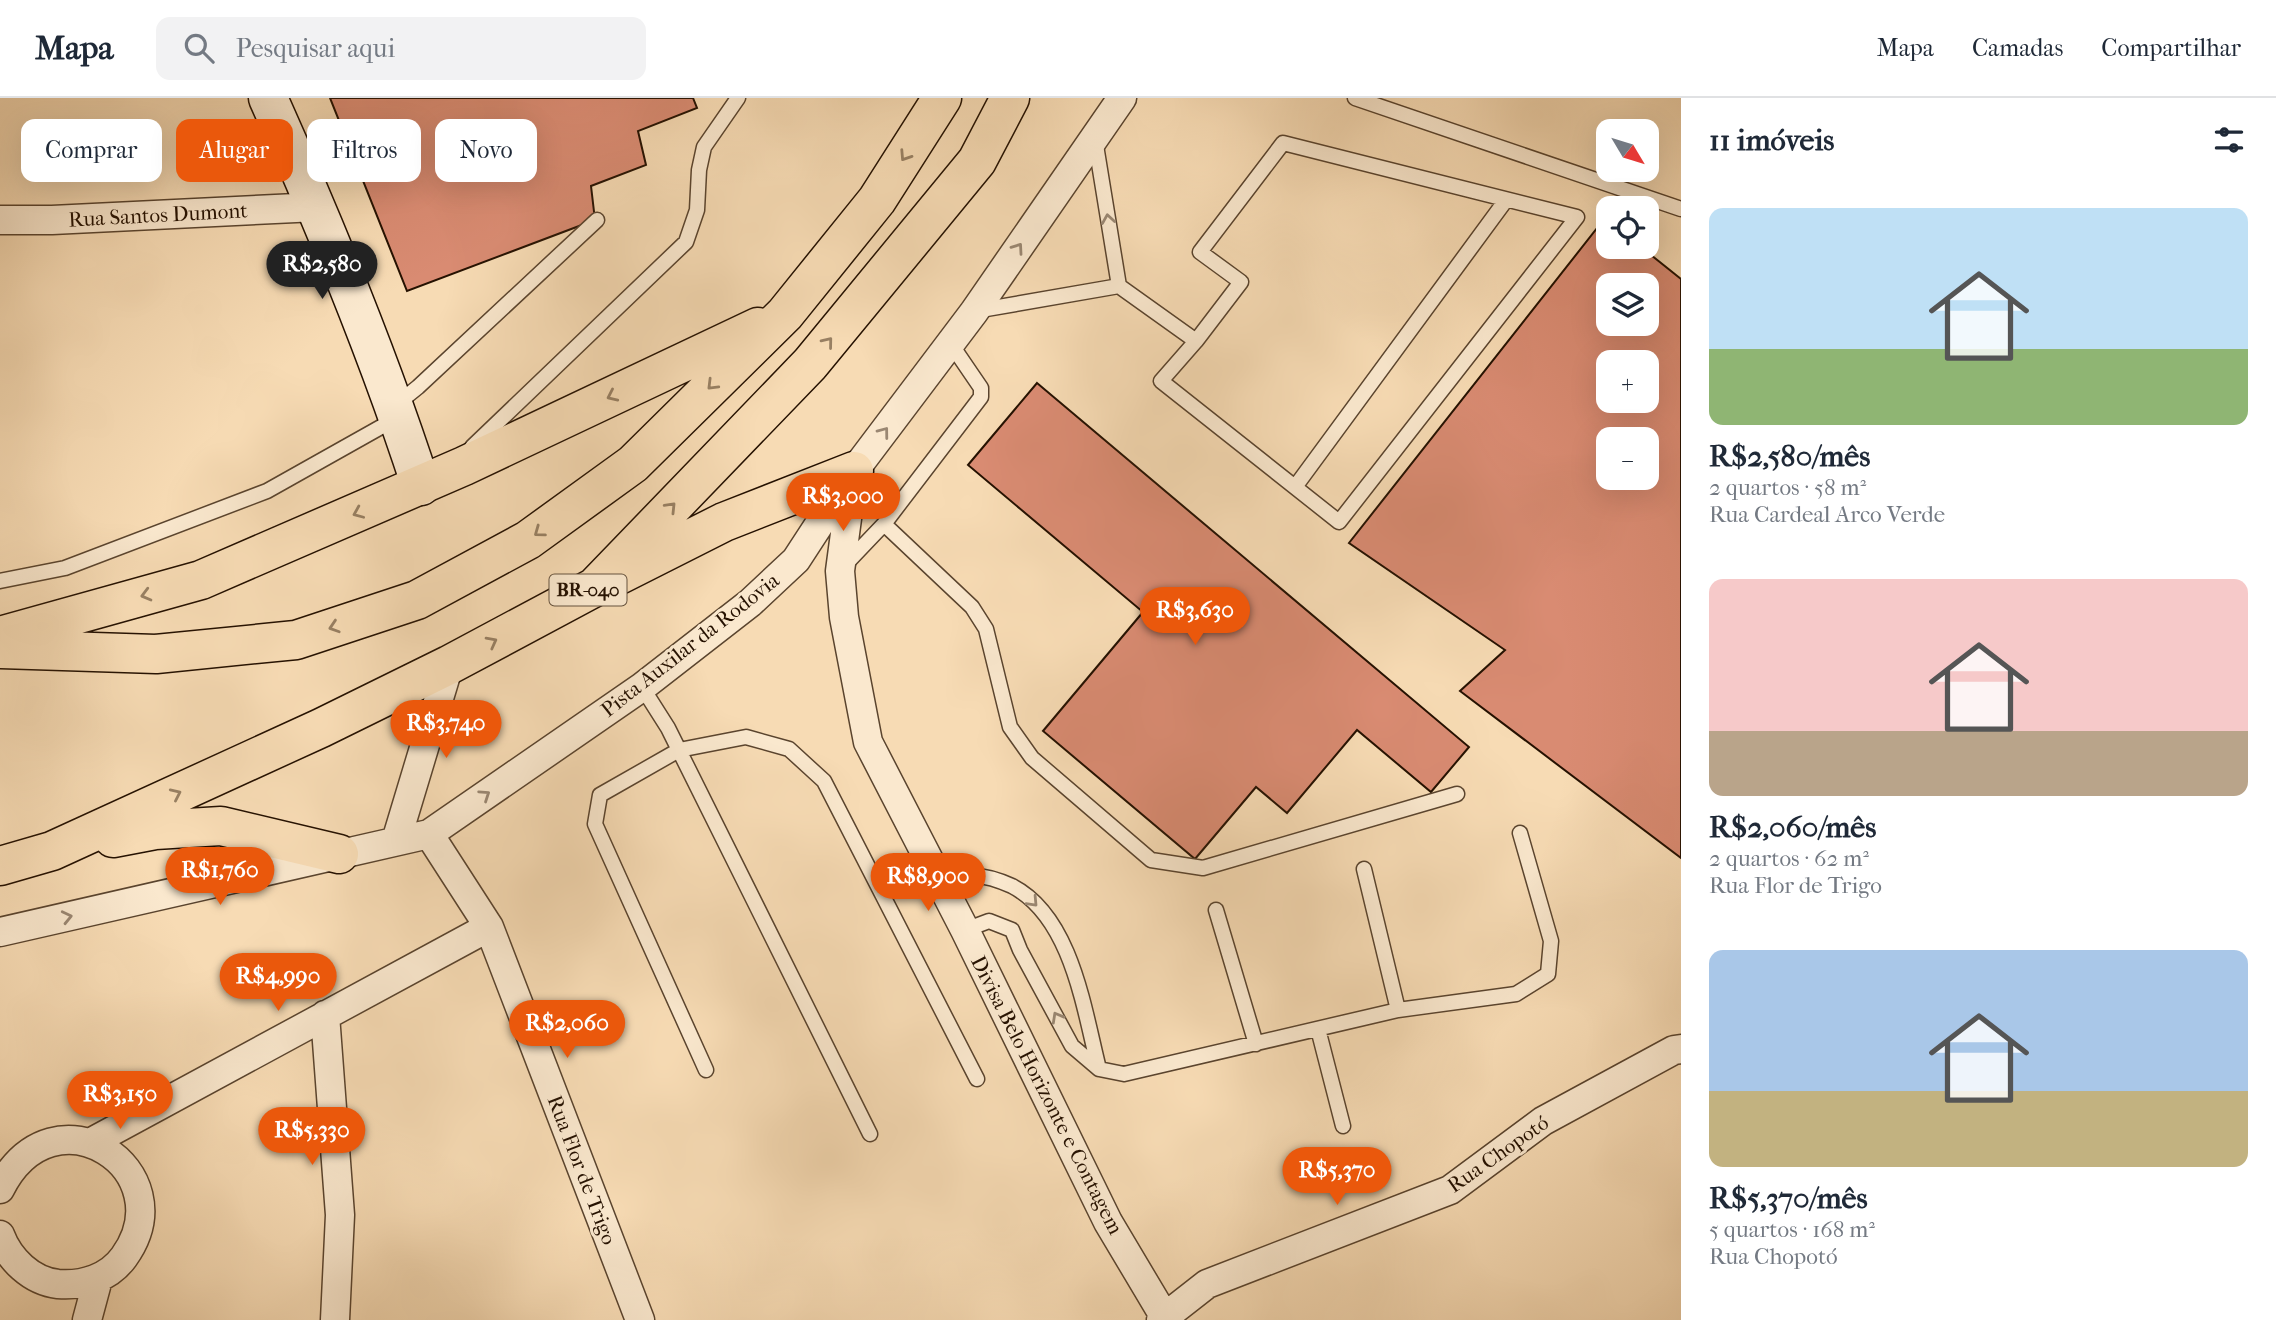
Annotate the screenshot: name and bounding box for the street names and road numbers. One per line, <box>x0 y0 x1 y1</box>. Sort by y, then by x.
street label: Rua Santos Dumont <box>68 198 249 232</box>
street label: Pista Auxilar da Rodovia <box>596 568 784 722</box>
road number: BR-040 <box>550 575 626 606</box>
street label: Divisa Belo Horizonte e Contagem <box>966 952 1128 1239</box>
street label: Rua Flor de Trigo <box>542 1092 622 1248</box>
street label: Rua Chopotó <box>1443 1110 1553 1198</box>

